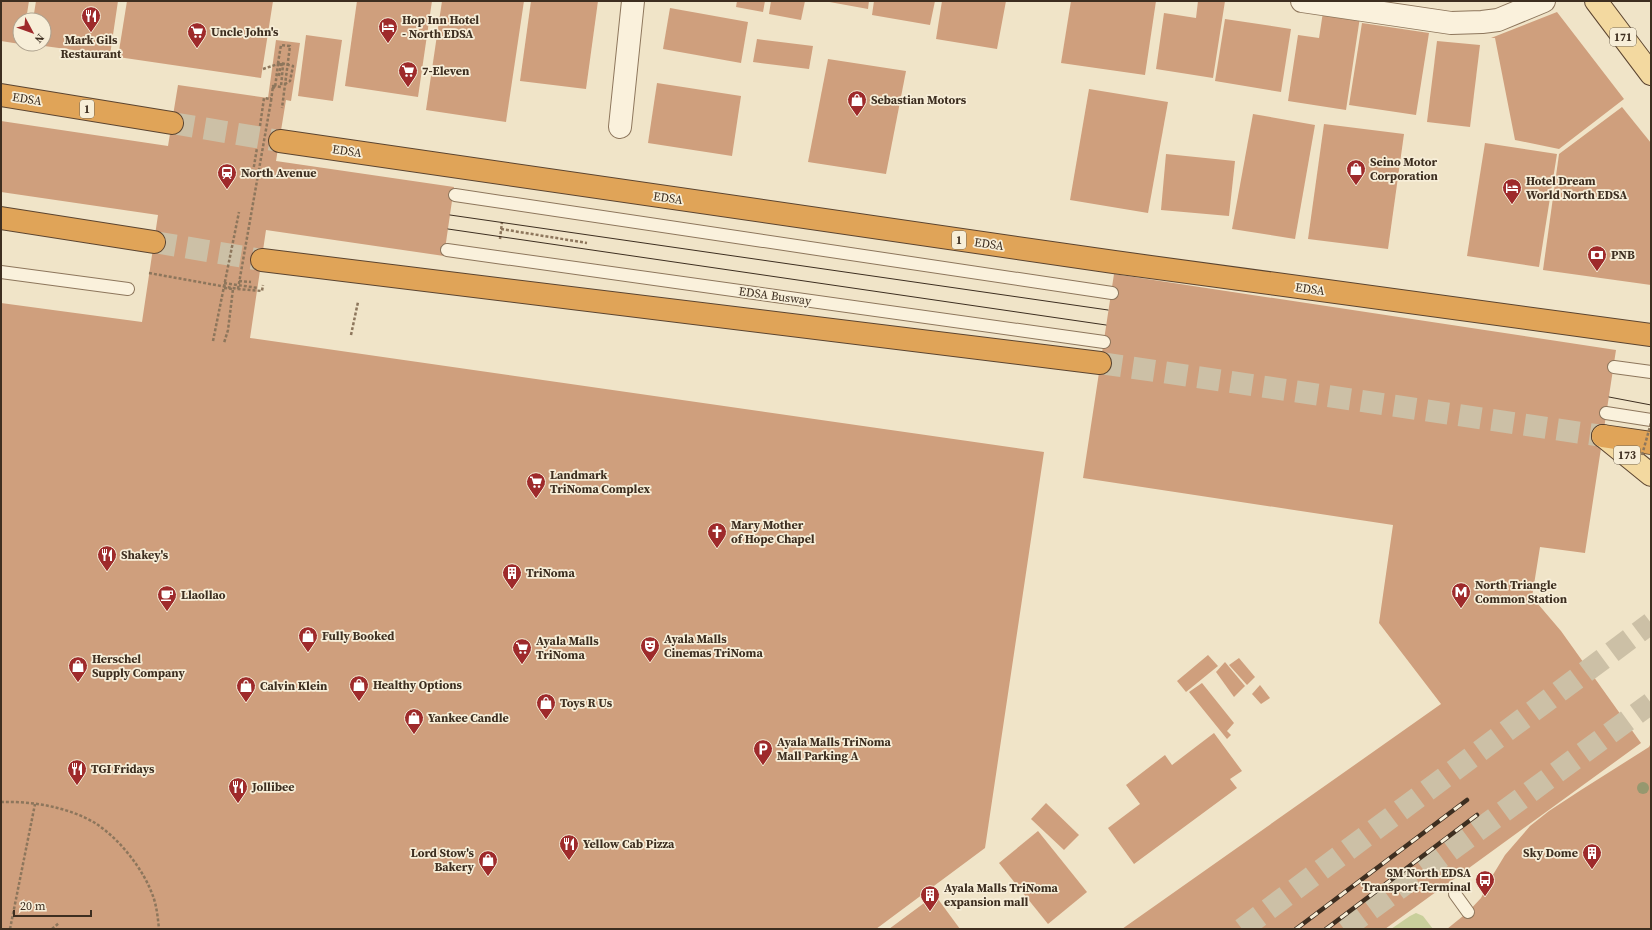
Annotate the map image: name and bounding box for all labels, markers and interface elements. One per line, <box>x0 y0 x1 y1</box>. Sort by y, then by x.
restaurant icon: Mark Gils Restaurant <box>80 5 102 33</box>
north arrow <box>12 12 52 52</box>
place label: Hop Inn Hotel - North EDSA <box>402 12 479 42</box>
hotel icon: Hop Inn Hotel - North EDSA <box>377 16 399 44</box>
supermarket icon: Uncle John's <box>186 21 208 49</box>
place label: Uncle John's <box>211 24 279 40</box>
road number: 171 <box>1610 28 1636 46</box>
text: N <box>31 30 47 46</box>
place label: Mark Gils Restaurant <box>61 32 122 62</box>
supermarket icon: 7-Eleven <box>397 60 419 88</box>
place label: 7-Eleven <box>422 63 470 79</box>
street label: EDSA <box>11 89 43 109</box>
shop icon: Sebastian Motors <box>846 89 868 117</box>
place label: Sebastian Motors <box>871 92 967 108</box>
road number: 1 <box>80 100 94 118</box>
street label: EDSA <box>331 141 363 161</box>
place label: Seino Motor Corporation <box>1370 154 1439 184</box>
shop icon: Seino Motor Corporation <box>1345 158 1367 186</box>
station icon: North Avenue <box>216 162 238 190</box>
place label: North Avenue <box>241 165 316 181</box>
place label: Hotel Dream World North EDSA <box>1526 173 1627 203</box>
hotel icon: Hotel Dream World North EDSA <box>1501 177 1523 205</box>
street label: EDSA <box>652 188 684 208</box>
road number: 1 <box>952 231 966 249</box>
street label: EDSA <box>973 234 1005 254</box>
bank icon: PNB <box>1586 244 1608 272</box>
place label: PNB <box>1611 247 1635 263</box>
street label: EDSA <box>1294 279 1326 299</box>
street label: EDSA Busway <box>738 283 813 309</box>
road number: 173 <box>1614 446 1640 464</box>
place label: Landmark TriNoma Complex <box>550 467 651 497</box>
supermarket icon: Landmark TriNoma Complex <box>525 471 547 499</box>
place label: Mary Mother of Hope Chapel <box>731 517 815 547</box>
church icon: Mary Mother of Hope Chapel <box>706 521 728 549</box>
restaurant icon: Shakey's <box>96 544 118 572</box>
place label: Shakey's <box>121 547 169 563</box>
building icon: TriNoma <box>501 562 523 590</box>
place label: TriNoma <box>526 565 575 581</box>
place label: North Triangle Common Station <box>1475 577 1568 607</box>
metro station icon: North Triangle Common Station <box>1450 581 1472 609</box>
cafe icon: Llaollao <box>156 584 178 612</box>
place label: Llaollao <box>181 587 226 603</box>
shop icon: Fully Booked <box>297 625 319 653</box>
place label: Fully Booked <box>322 628 394 644</box>
place label: Ayala Malls Cinemas TriNoma <box>664 631 763 661</box>
place label: Ayala Malls TriNoma <box>536 633 599 663</box>
theatre icon: Ayala Malls Cinemas TriNoma <box>639 635 661 663</box>
supermarket icon: Ayala Malls TriNoma <box>511 637 533 665</box>
place label: Herschel Supply Company <box>92 651 185 681</box>
shop icon: Herschel Supply Company <box>67 655 89 683</box>
shop icon: Healthy Options <box>348 674 370 702</box>
shop icon: Calvin Klein <box>235 675 257 703</box>
place label: Healthy Options <box>373 677 463 693</box>
place label: Calvin Klein <box>260 678 328 694</box>
shop icon: Toys R Us <box>535 692 557 720</box>
place label: Toys R Us <box>560 695 613 711</box>
shop icon: Yankee Candle <box>403 707 425 735</box>
place label: Yankee Candle <box>428 710 509 726</box>
place label: Ayala Malls TriNoma Mall Parking A <box>777 734 892 764</box>
parking icon: Ayala Malls TriNoma Mall Parking A <box>752 738 774 766</box>
restaurant icon: TGI Fridays <box>66 758 88 786</box>
place label: TGI Fridays <box>91 761 155 777</box>
restaurant icon: Jollibee <box>227 776 249 804</box>
place label: Jollibee <box>251 779 295 795</box>
restaurant icon: Yellow Cab Pizza <box>558 833 580 861</box>
place label: Yellow Cab Pizza <box>583 836 675 852</box>
building icon: Sky Dome <box>1581 842 1603 870</box>
place label: Lord Stow's Bakery <box>411 845 475 875</box>
place label: Sky Dome <box>1523 845 1578 861</box>
shop icon: Lord Stow's Bakery <box>477 849 499 877</box>
place label: SM North EDSA Transport Terminal <box>1362 865 1471 895</box>
bus stop icon: SM North EDSA Transport Terminal <box>1474 869 1496 897</box>
place label: Ayala Malls TriNoma expansion mall <box>944 880 1059 910</box>
building icon: Ayala Malls TriNoma expansion mall <box>919 884 941 912</box>
scale bar <box>14 892 91 918</box>
text: 20 m <box>20 898 46 914</box>

